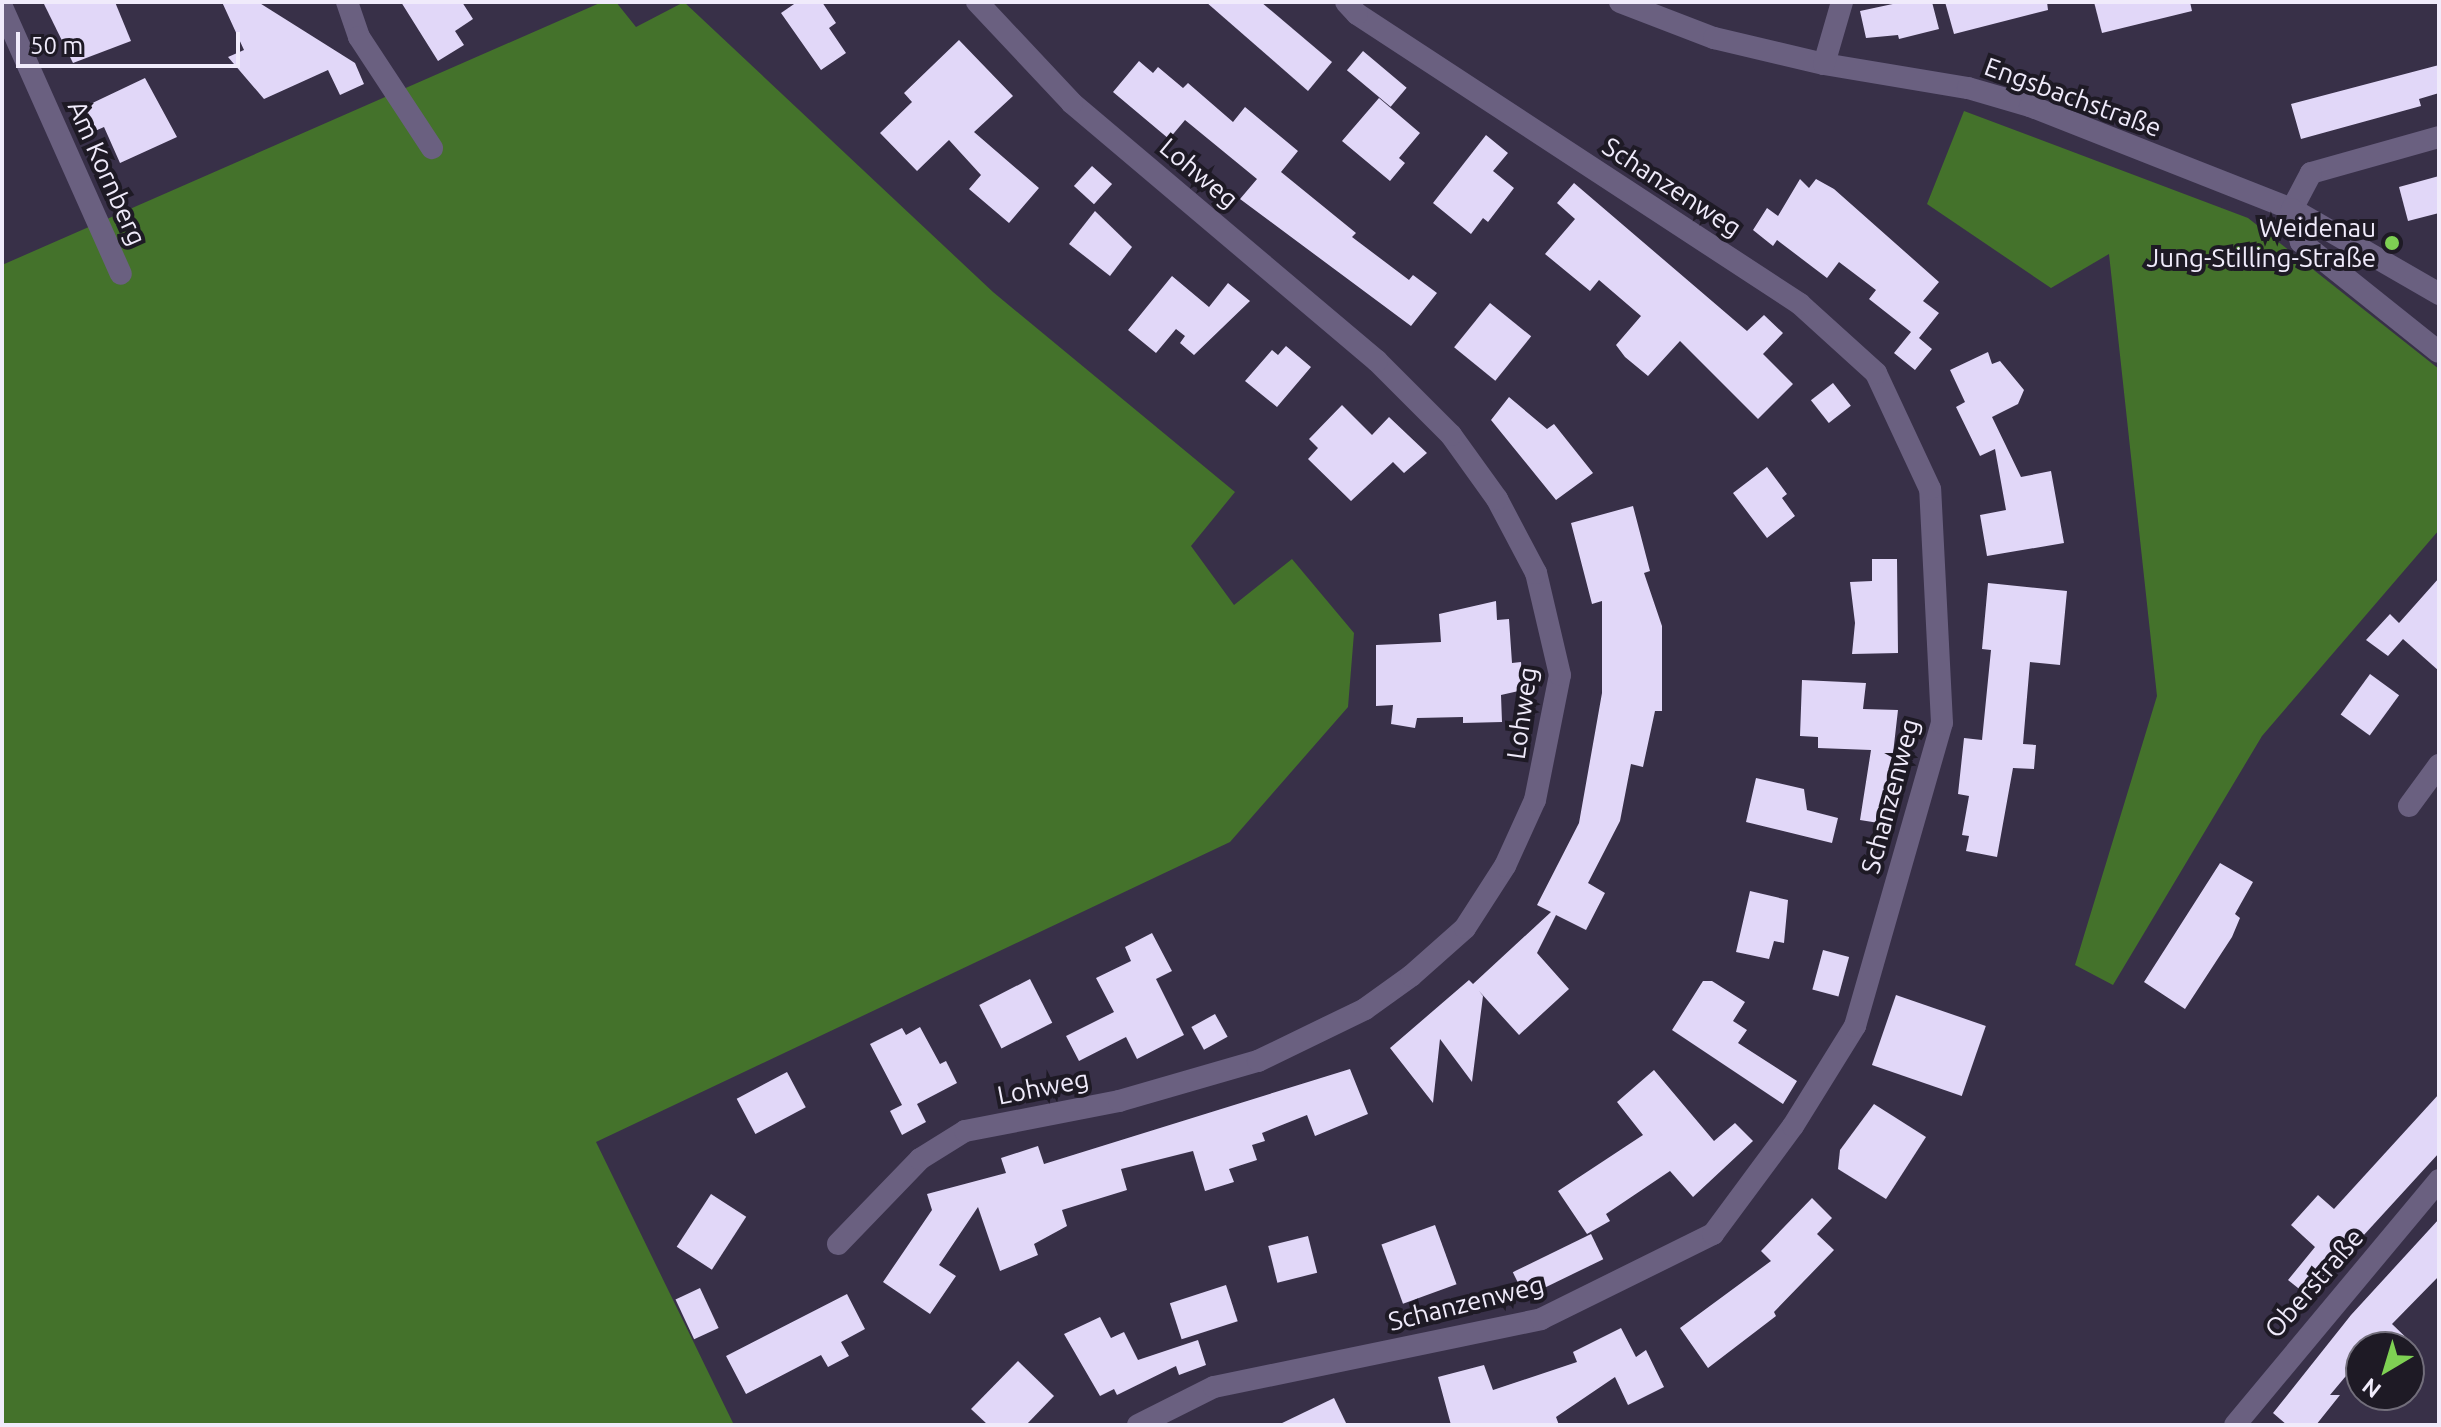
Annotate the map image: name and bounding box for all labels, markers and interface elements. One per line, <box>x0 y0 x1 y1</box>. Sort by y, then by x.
scale bar <box>20 16 244 66</box>
text: 50 m <box>30 32 83 59</box>
street label: Engsbachstraße <box>1980 51 2166 143</box>
street label: Am Kornberg <box>61 96 153 250</box>
street label: Lohweg <box>1153 131 1245 215</box>
street label: Schanzenweg <box>1597 131 1747 243</box>
place label: Weidenau Jung-Stilling-Straße <box>2147 212 2376 274</box>
marker: Weidenau Jung-Stilling-Straße <box>2383 234 2401 252</box>
street label: Lohweg <box>1500 665 1544 761</box>
street label: Schanzenweg <box>1854 715 1926 877</box>
street label: Lohweg <box>995 1063 1091 1111</box>
street label: Oberstraße <box>2258 1222 2370 1344</box>
street label: Schanzenweg <box>1385 1269 1547 1337</box>
north arrow <box>2345 1331 2425 1411</box>
text: N <box>2357 1374 2385 1404</box>

